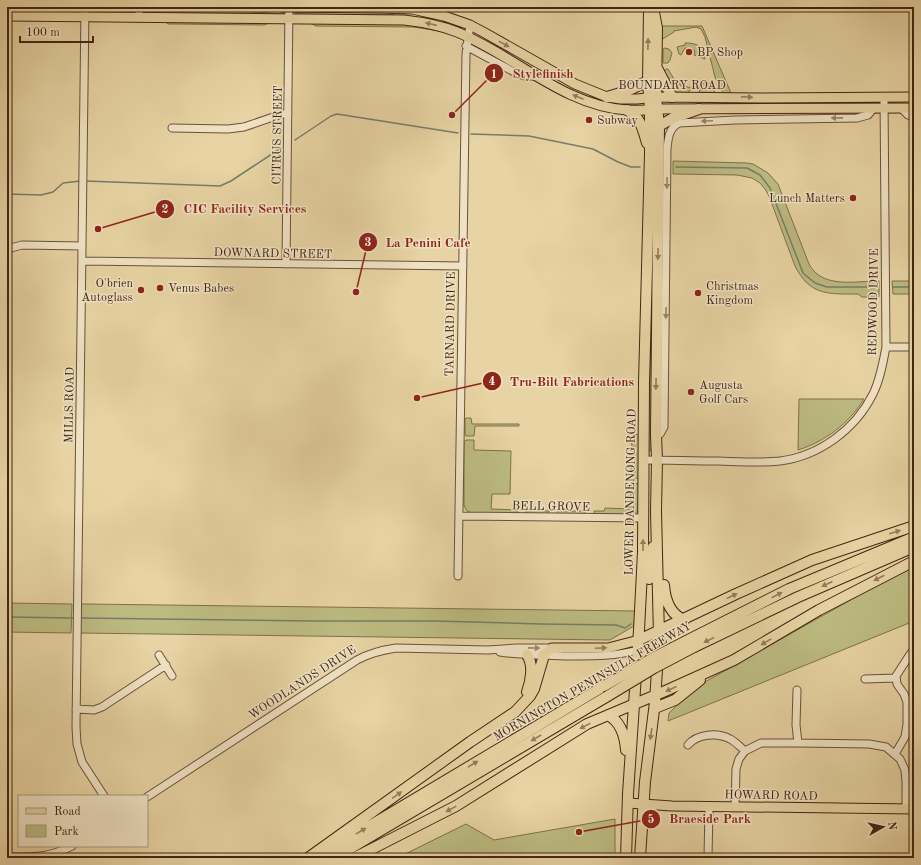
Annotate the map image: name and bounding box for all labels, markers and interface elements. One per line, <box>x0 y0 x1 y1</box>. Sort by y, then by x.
scale bar <box>20 18 93 44</box>
one-way arrow <box>425 21 437 27</box>
text: 100 m <box>26 27 60 39</box>
one-way arrow <box>645 37 651 50</box>
one-way arrow <box>498 40 510 47</box>
marker: BP Shop <box>684 47 694 57</box>
place label: BP Shop <box>697 47 743 59</box>
callout: Stylefinish <box>484 61 581 86</box>
text: Stylefinish <box>513 68 574 81</box>
text: 1 <box>491 69 497 81</box>
street label: BOUNDARY ROAD <box>618 80 726 92</box>
street label: CITRUS STREET <box>271 85 285 185</box>
one-way arrow <box>572 94 584 100</box>
one-way arrow <box>741 94 753 101</box>
marker: Subway <box>584 115 594 125</box>
place label: Subway <box>597 115 638 127</box>
one-way arrow <box>831 115 843 122</box>
one-way arrow <box>701 118 713 125</box>
one-way arrow <box>664 177 670 190</box>
place label: Lunch Matters <box>769 193 845 205</box>
marker: Lunch Matters <box>848 193 858 203</box>
callout: CIC Facility Services <box>155 196 314 221</box>
text: CIC Facility Services <box>184 203 307 216</box>
text: 2 <box>162 204 169 216</box>
callout: La Penini Cafe <box>358 230 479 255</box>
text: 3 <box>365 237 372 249</box>
text: La Penini Cafe <box>385 237 471 250</box>
street label: DOWNARD STREET <box>214 247 332 261</box>
one-way arrow <box>655 248 661 261</box>
street label: REDWOOD DRIVE <box>867 248 881 356</box>
street label: TARNARD DRIVE <box>444 271 458 377</box>
place label: O'brien Autoglass <box>81 278 134 304</box>
place label: Christmas Kingdom <box>706 281 759 307</box>
marker: Venus Babes <box>155 283 165 293</box>
place label: Venus Babes <box>168 283 234 295</box>
marker: O'brien Autoglass <box>136 285 146 295</box>
marker: Christmas Kingdom <box>693 288 703 298</box>
one-way arrow <box>663 307 669 320</box>
street label: MILLS ROAD <box>63 367 77 443</box>
callout: Tru-Bilt Fabrications <box>482 369 642 394</box>
text: 4 <box>489 376 496 388</box>
text: Tru-Bilt Fabrications <box>510 376 635 389</box>
one-way arrow <box>653 378 659 391</box>
place label: Augusta Golf Cars <box>699 380 748 406</box>
marker: Augusta Golf Cars <box>686 387 696 397</box>
street label: LOWER DANDENONG ROAD <box>624 408 638 576</box>
street label: BELL GROVE <box>512 500 590 514</box>
one-way arrow <box>889 529 901 535</box>
one-way arrow <box>640 539 647 551</box>
one-way arrow <box>873 575 885 582</box>
one-way arrow <box>820 582 832 588</box>
one-way arrow <box>772 592 783 598</box>
one-way arrow <box>726 593 737 599</box>
street label: MORNINGTON PENINSULA FREEWAY <box>492 620 694 744</box>
one-way arrow <box>703 637 715 643</box>
one-way arrow <box>760 638 772 645</box>
street label: WOODLANDS DRIVE <box>247 644 358 722</box>
one-way arrow <box>528 645 541 651</box>
one-way arrow <box>595 645 608 651</box>
one-way arrow <box>665 686 676 692</box>
one-way arrow <box>579 722 591 729</box>
one-way arrow <box>648 728 654 740</box>
one-way arrow <box>530 734 542 741</box>
one-way arrow <box>467 761 479 768</box>
street label: HOWARD ROAD <box>724 789 818 803</box>
one-way arrow <box>392 791 402 799</box>
legend <box>18 795 148 847</box>
one-way arrow <box>445 805 457 812</box>
text: Road <box>54 806 81 818</box>
callout: Braeside Park <box>641 806 759 831</box>
north arrow <box>863 807 903 847</box>
text: 5 <box>648 813 655 826</box>
text: Braeside Park <box>669 813 752 826</box>
text: N <box>885 821 898 831</box>
text: Park <box>54 826 79 838</box>
one-way arrow <box>355 827 367 834</box>

